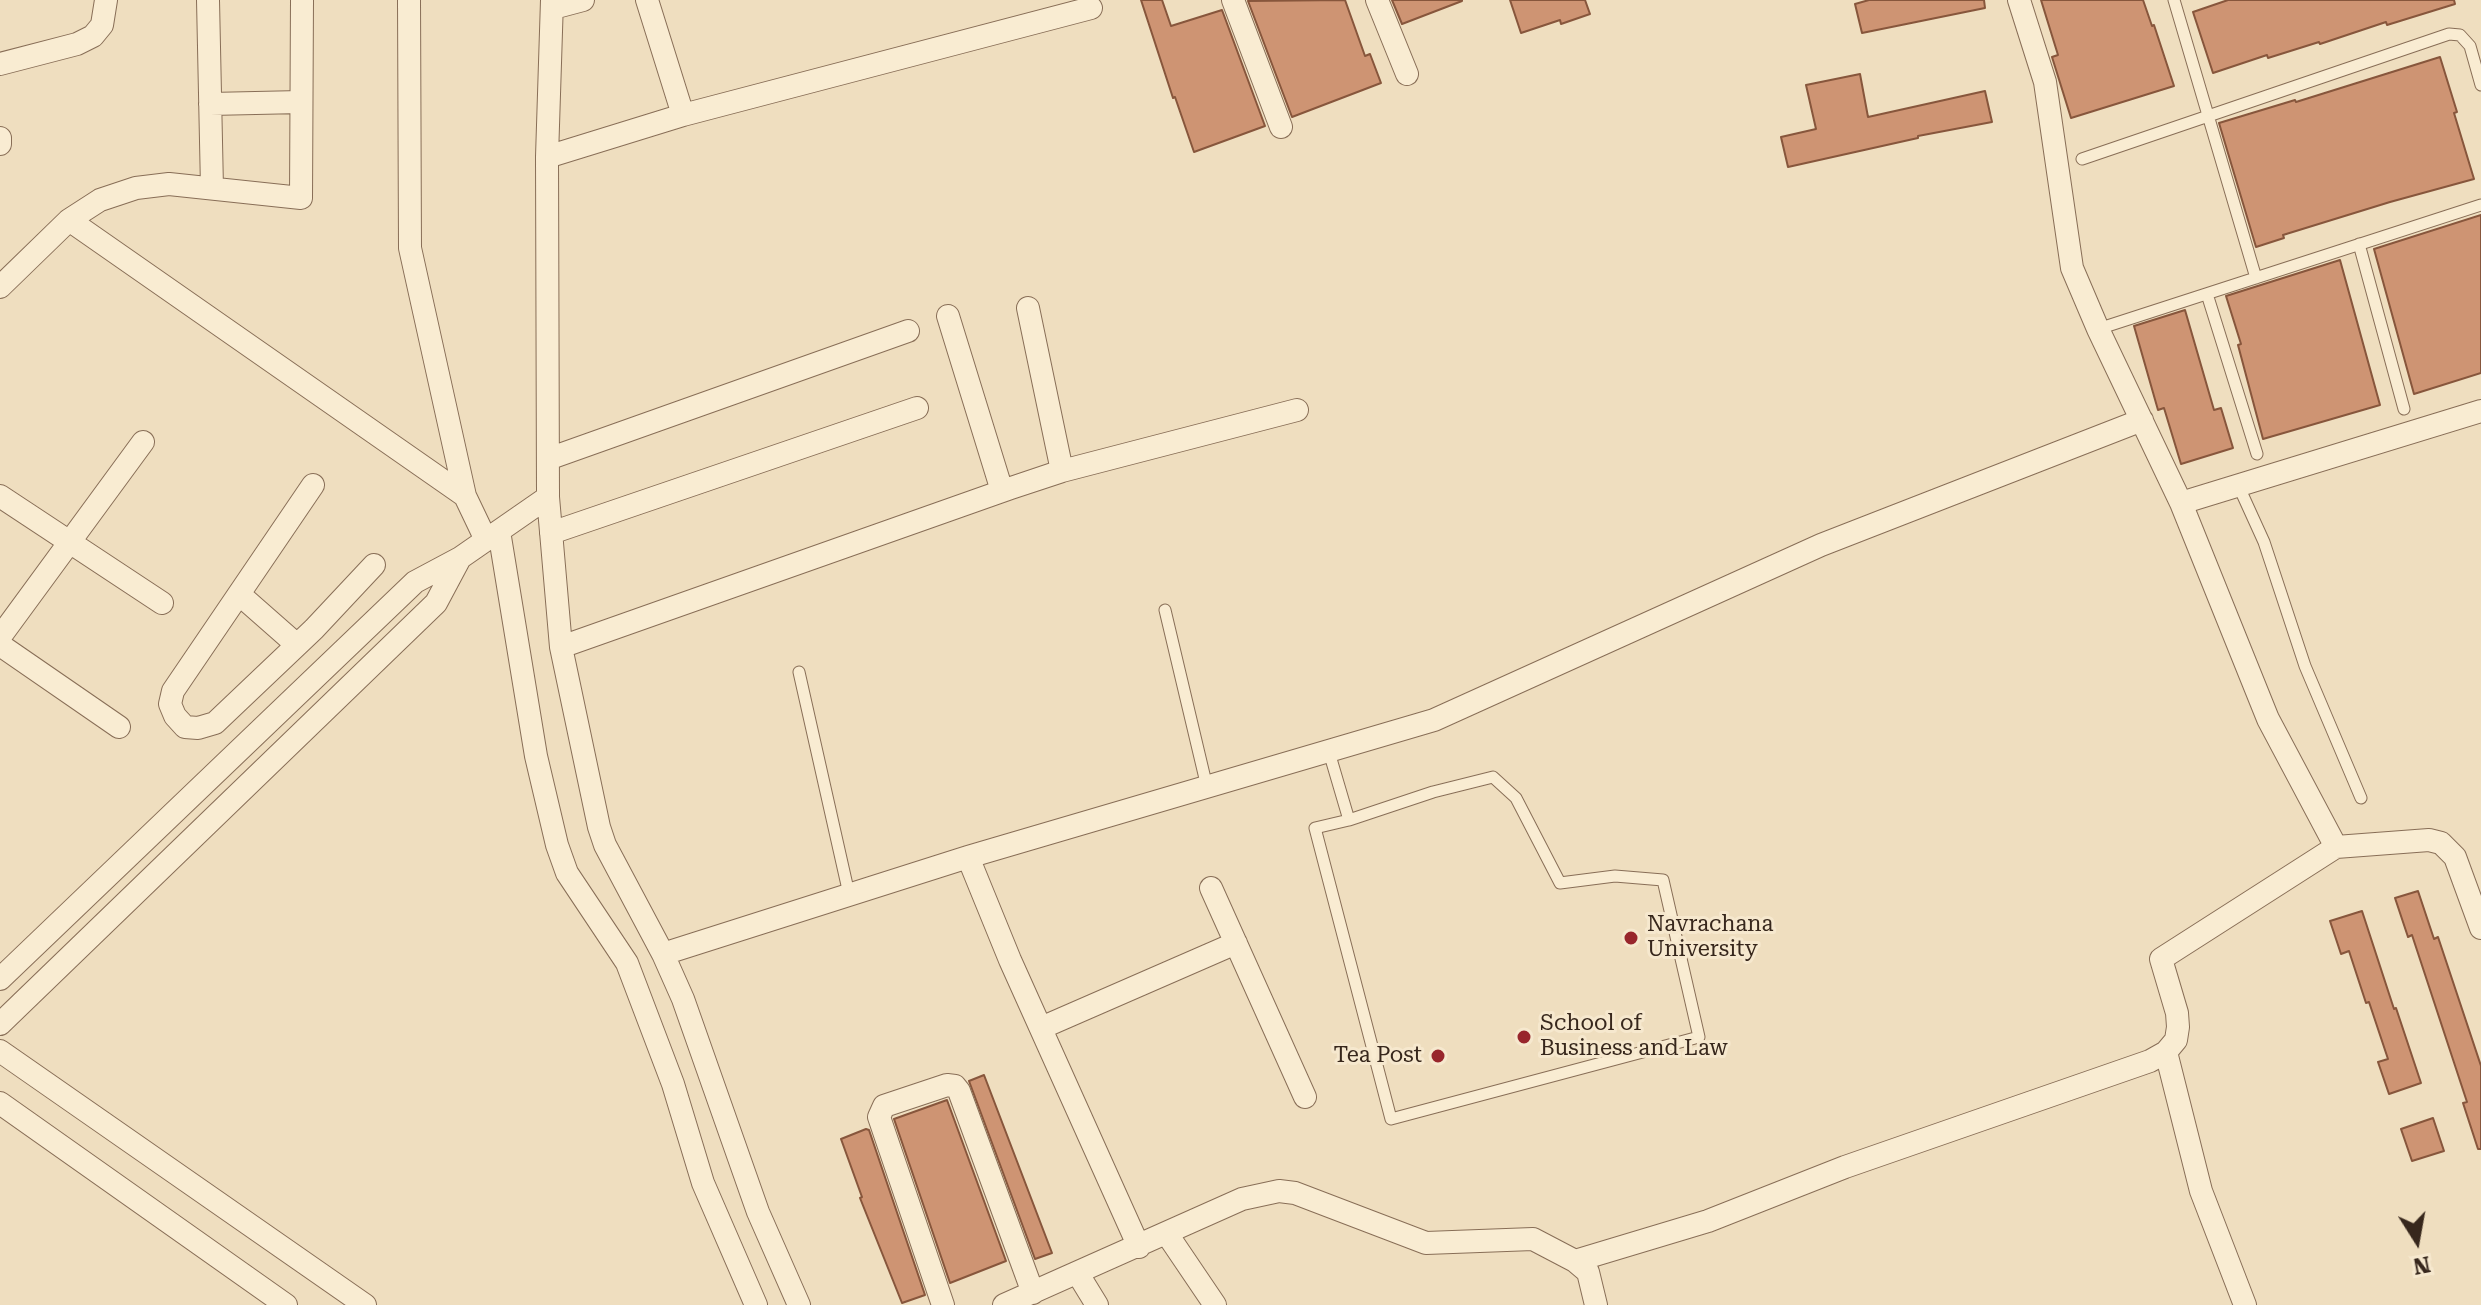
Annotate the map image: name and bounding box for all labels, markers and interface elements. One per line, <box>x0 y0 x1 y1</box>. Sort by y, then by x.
place label: Navrachana University <box>1647 912 1773 964</box>
marker: Navrachana University <box>1622 929 1640 947</box>
place label: School of Business and Law <box>1540 1011 1728 1062</box>
marker: School of Business and Law <box>1515 1028 1533 1046</box>
place label: Tea Post <box>1333 1043 1422 1069</box>
marker: Tea Post <box>1429 1047 1447 1065</box>
north arrow <box>2377 1201 2457 1281</box>
text: N <box>2411 1251 2432 1279</box>

